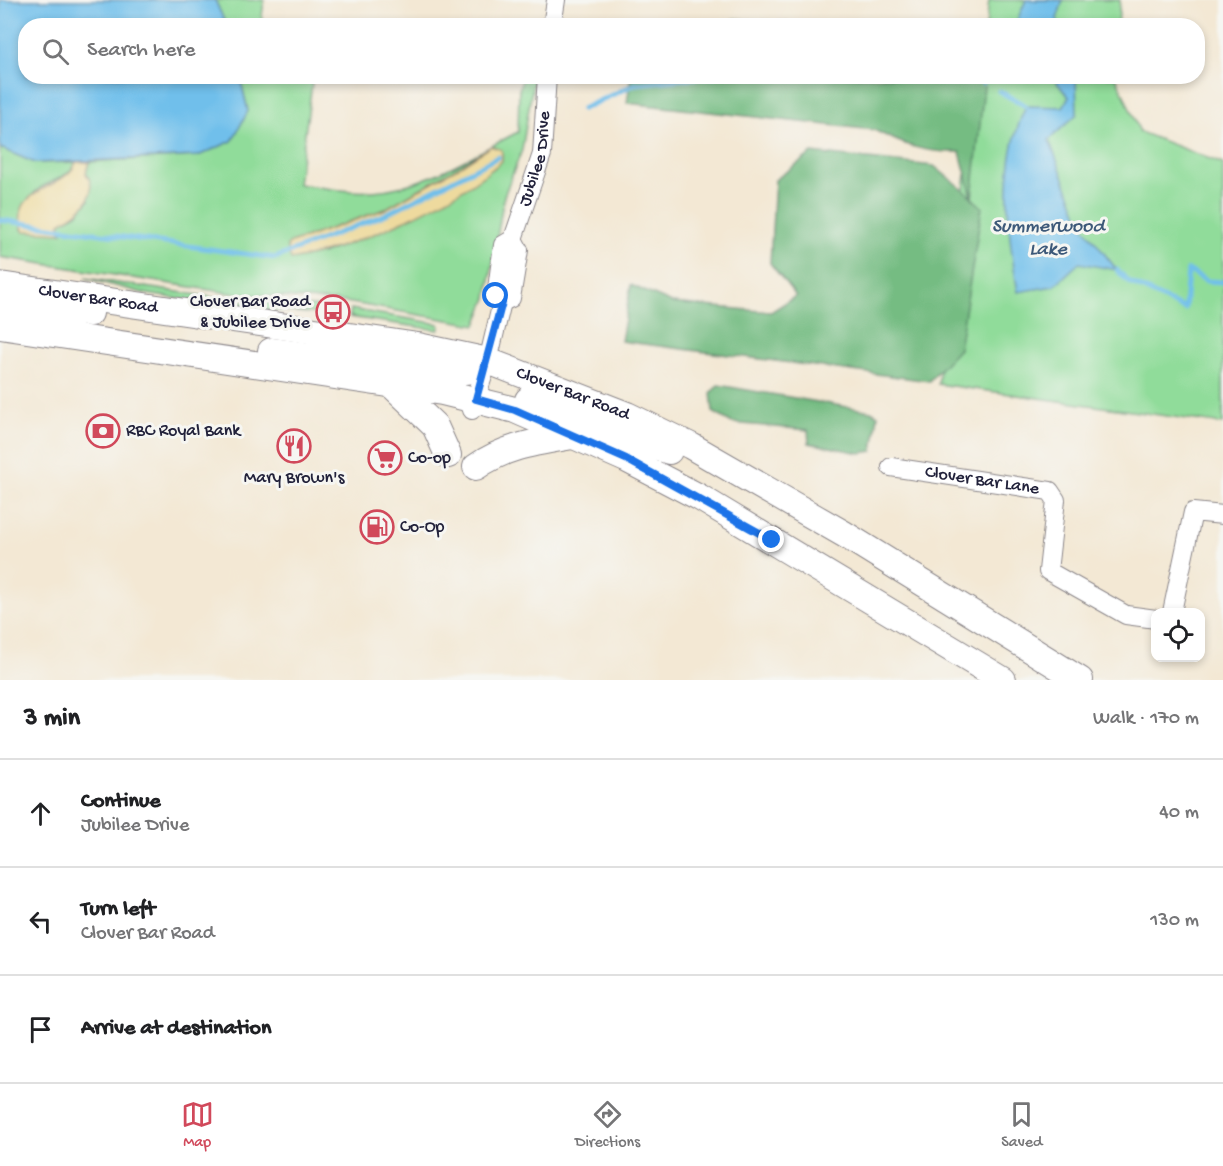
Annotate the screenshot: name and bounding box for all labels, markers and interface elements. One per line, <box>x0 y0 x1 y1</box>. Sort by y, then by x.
search box <box>18 18 1205 84</box>
icon: search <box>39 35 72 68</box>
text: Search here <box>87 38 195 64</box>
street label: Jubilee Drive <box>514 110 555 209</box>
water label: Summerwood Lake <box>992 216 1106 262</box>
street label: Clover Bar Road <box>37 280 160 319</box>
route start <box>482 282 508 308</box>
place label: Clover Bar Road & Jubilee Drive <box>190 292 311 334</box>
bus stop icon: Clover Bar Road & Jubilee Drive <box>315 294 351 330</box>
street label: Clover Bar Road <box>513 362 634 426</box>
bank icon: RBC Royal Bank <box>85 413 121 449</box>
place label: RBC Royal Bank <box>126 421 242 442</box>
restaurant icon: Mary Brown's <box>276 428 312 464</box>
supermarket icon: Co-op <box>367 440 403 476</box>
place label: Co-op <box>408 448 451 469</box>
street label: Clover Bar Lane <box>923 462 1041 500</box>
place label: Mary Brown's <box>244 468 346 489</box>
fuel station icon: Co-Op <box>359 509 395 545</box>
place label: Co-Op <box>400 517 445 538</box>
route end <box>758 526 784 552</box>
map controls <box>1151 608 1205 662</box>
button: locate <box>1151 608 1205 662</box>
text: 3 min <box>24 704 80 735</box>
text: Walk · 170 m <box>1093 708 1199 731</box>
text: Continue <box>81 789 161 815</box>
icon: ahead <box>24 797 57 830</box>
text: 40 m <box>1159 802 1199 825</box>
text: Jubilee Drive <box>81 815 189 838</box>
text: Turn left <box>81 897 155 923</box>
icon: left <box>24 905 57 938</box>
text: 130 m <box>1150 910 1199 933</box>
text: Clover Bar Road <box>81 923 214 946</box>
icon: arrive <box>24 1013 57 1046</box>
text: Arrive at destination <box>81 1016 271 1042</box>
tab: Map <box>181 1098 214 1153</box>
tab: Directions <box>575 1098 640 1153</box>
tab: Saved <box>1001 1098 1042 1153</box>

